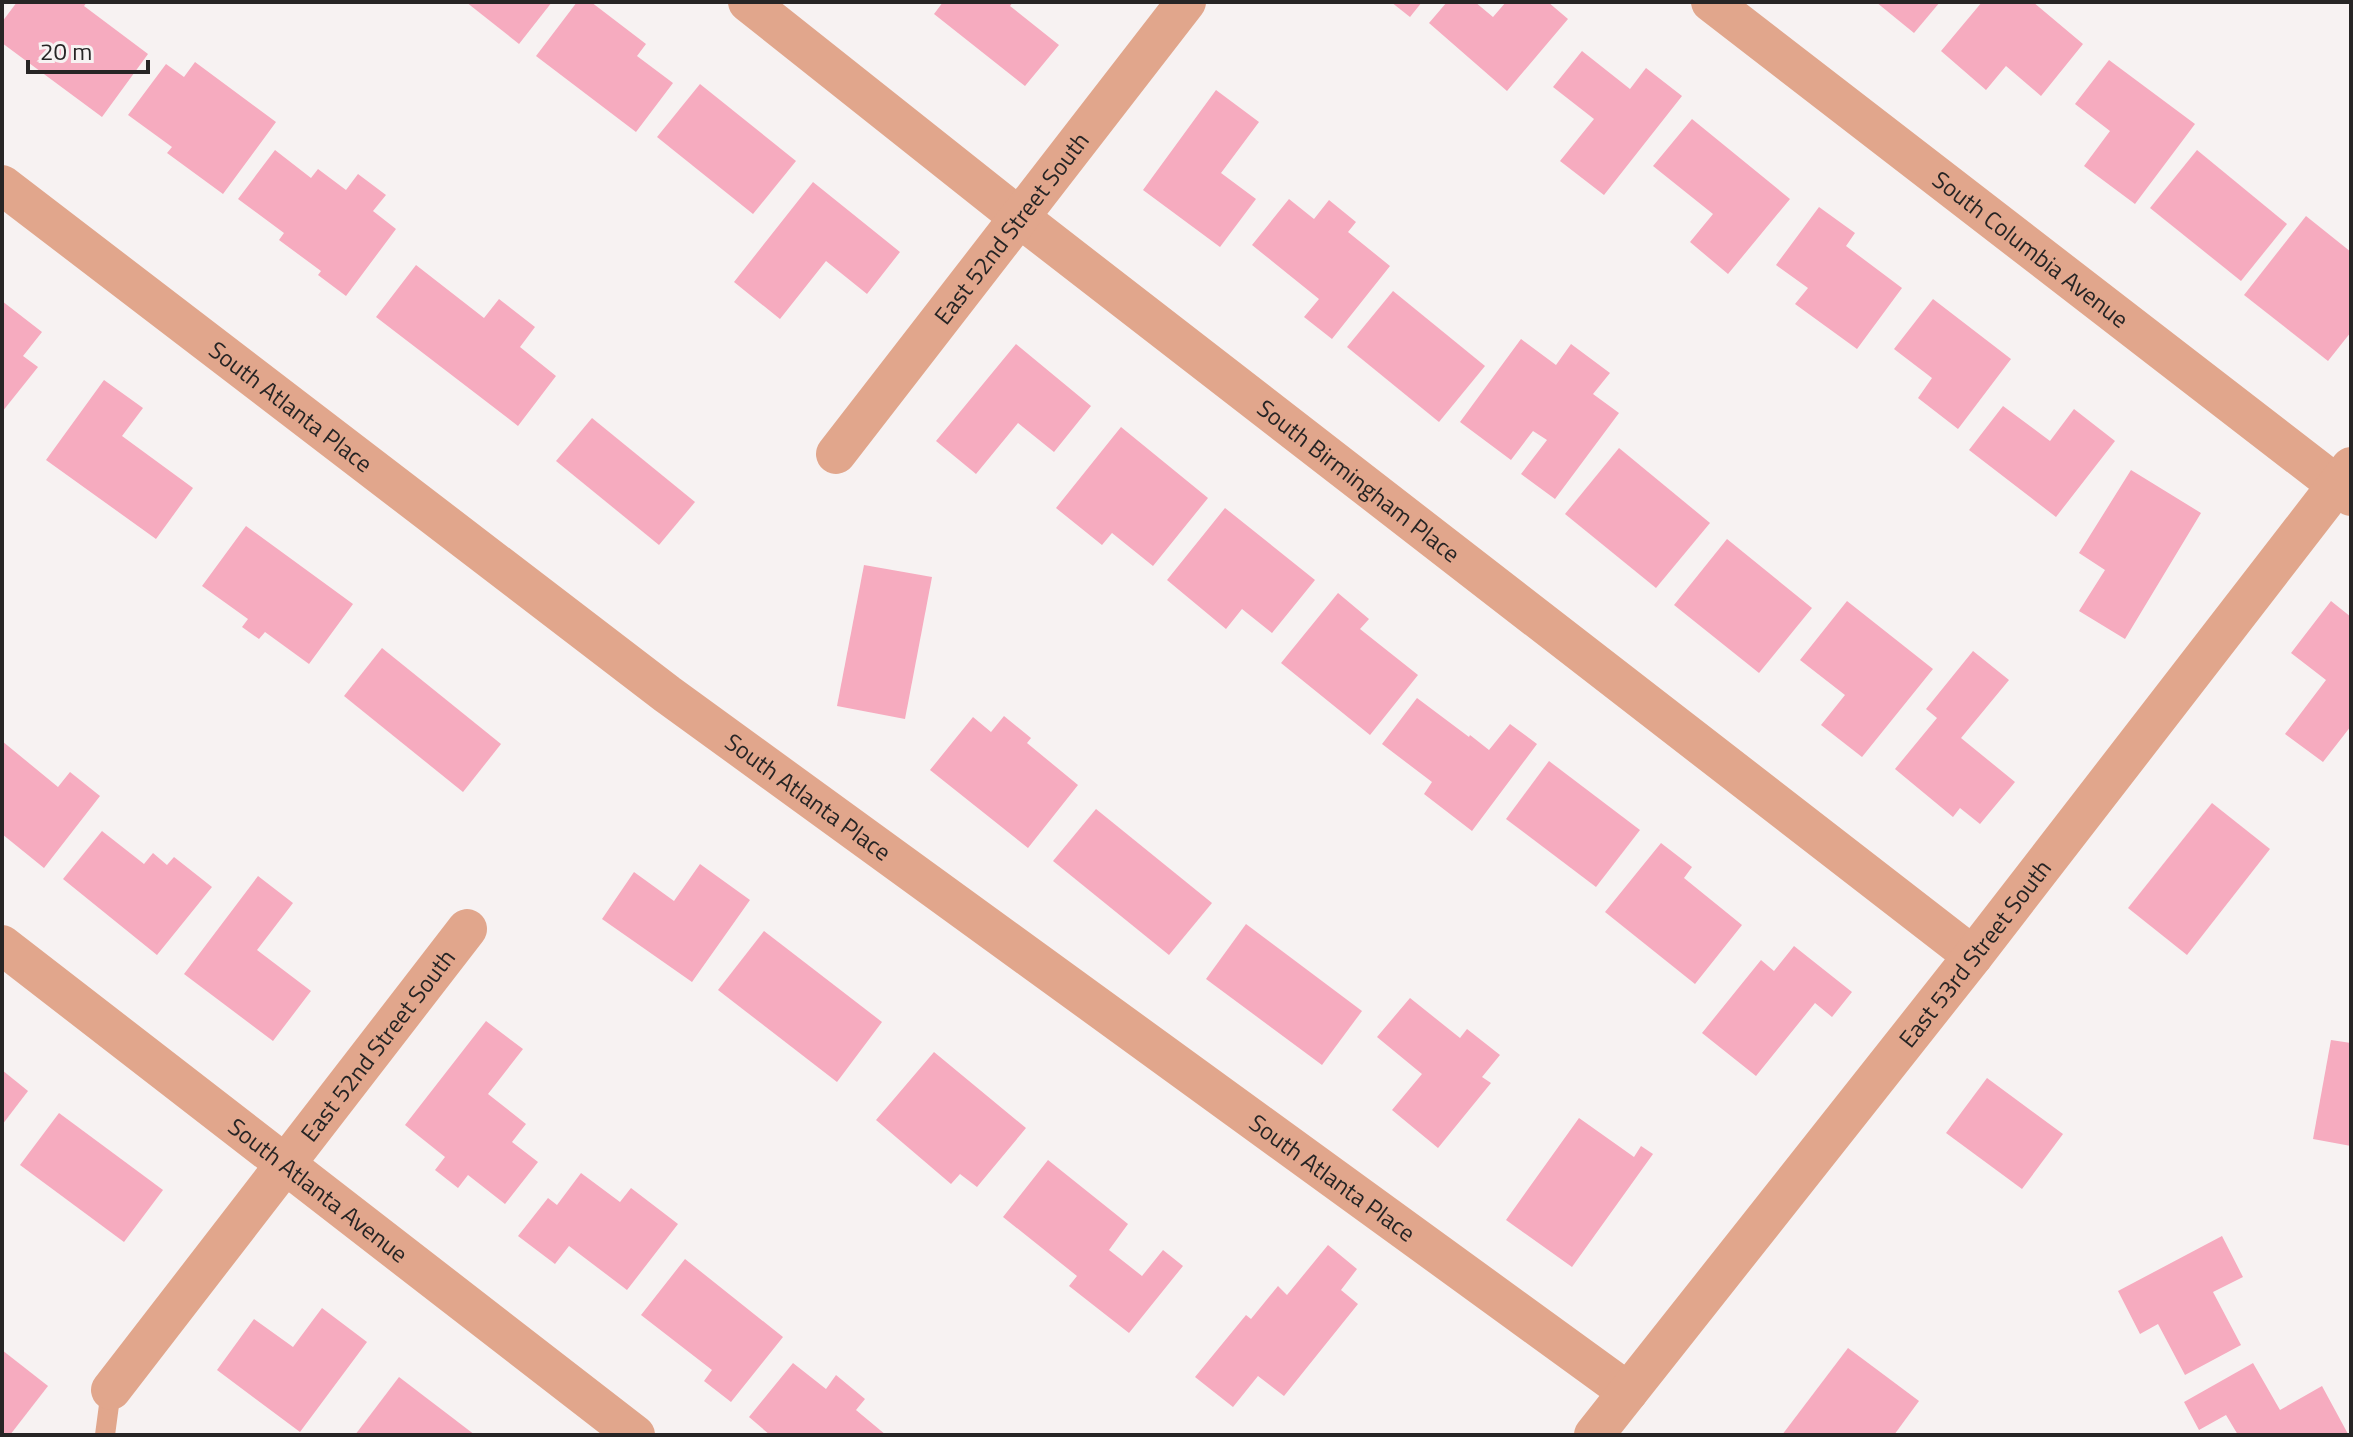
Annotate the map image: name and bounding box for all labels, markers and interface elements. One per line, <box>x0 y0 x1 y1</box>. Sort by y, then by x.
scale bar <box>28 24 148 74</box>
text: 20 m <box>40 33 92 69</box>
street label: East 52nd Street South <box>925 124 1097 332</box>
street label: South Columbia Avenue <box>1925 162 2137 336</box>
street label: South Atlanta Place <box>202 332 381 481</box>
street label: South Birmingham Place <box>1250 390 1468 571</box>
street label: South Atlanta Place <box>718 724 899 869</box>
street label: East 53rd Street South <box>1889 851 2060 1055</box>
street label: East 52nd Street South <box>291 941 464 1149</box>
street label: South Atlanta Place <box>1242 1105 1423 1250</box>
street label: South Atlanta Avenue <box>221 1109 416 1271</box>

